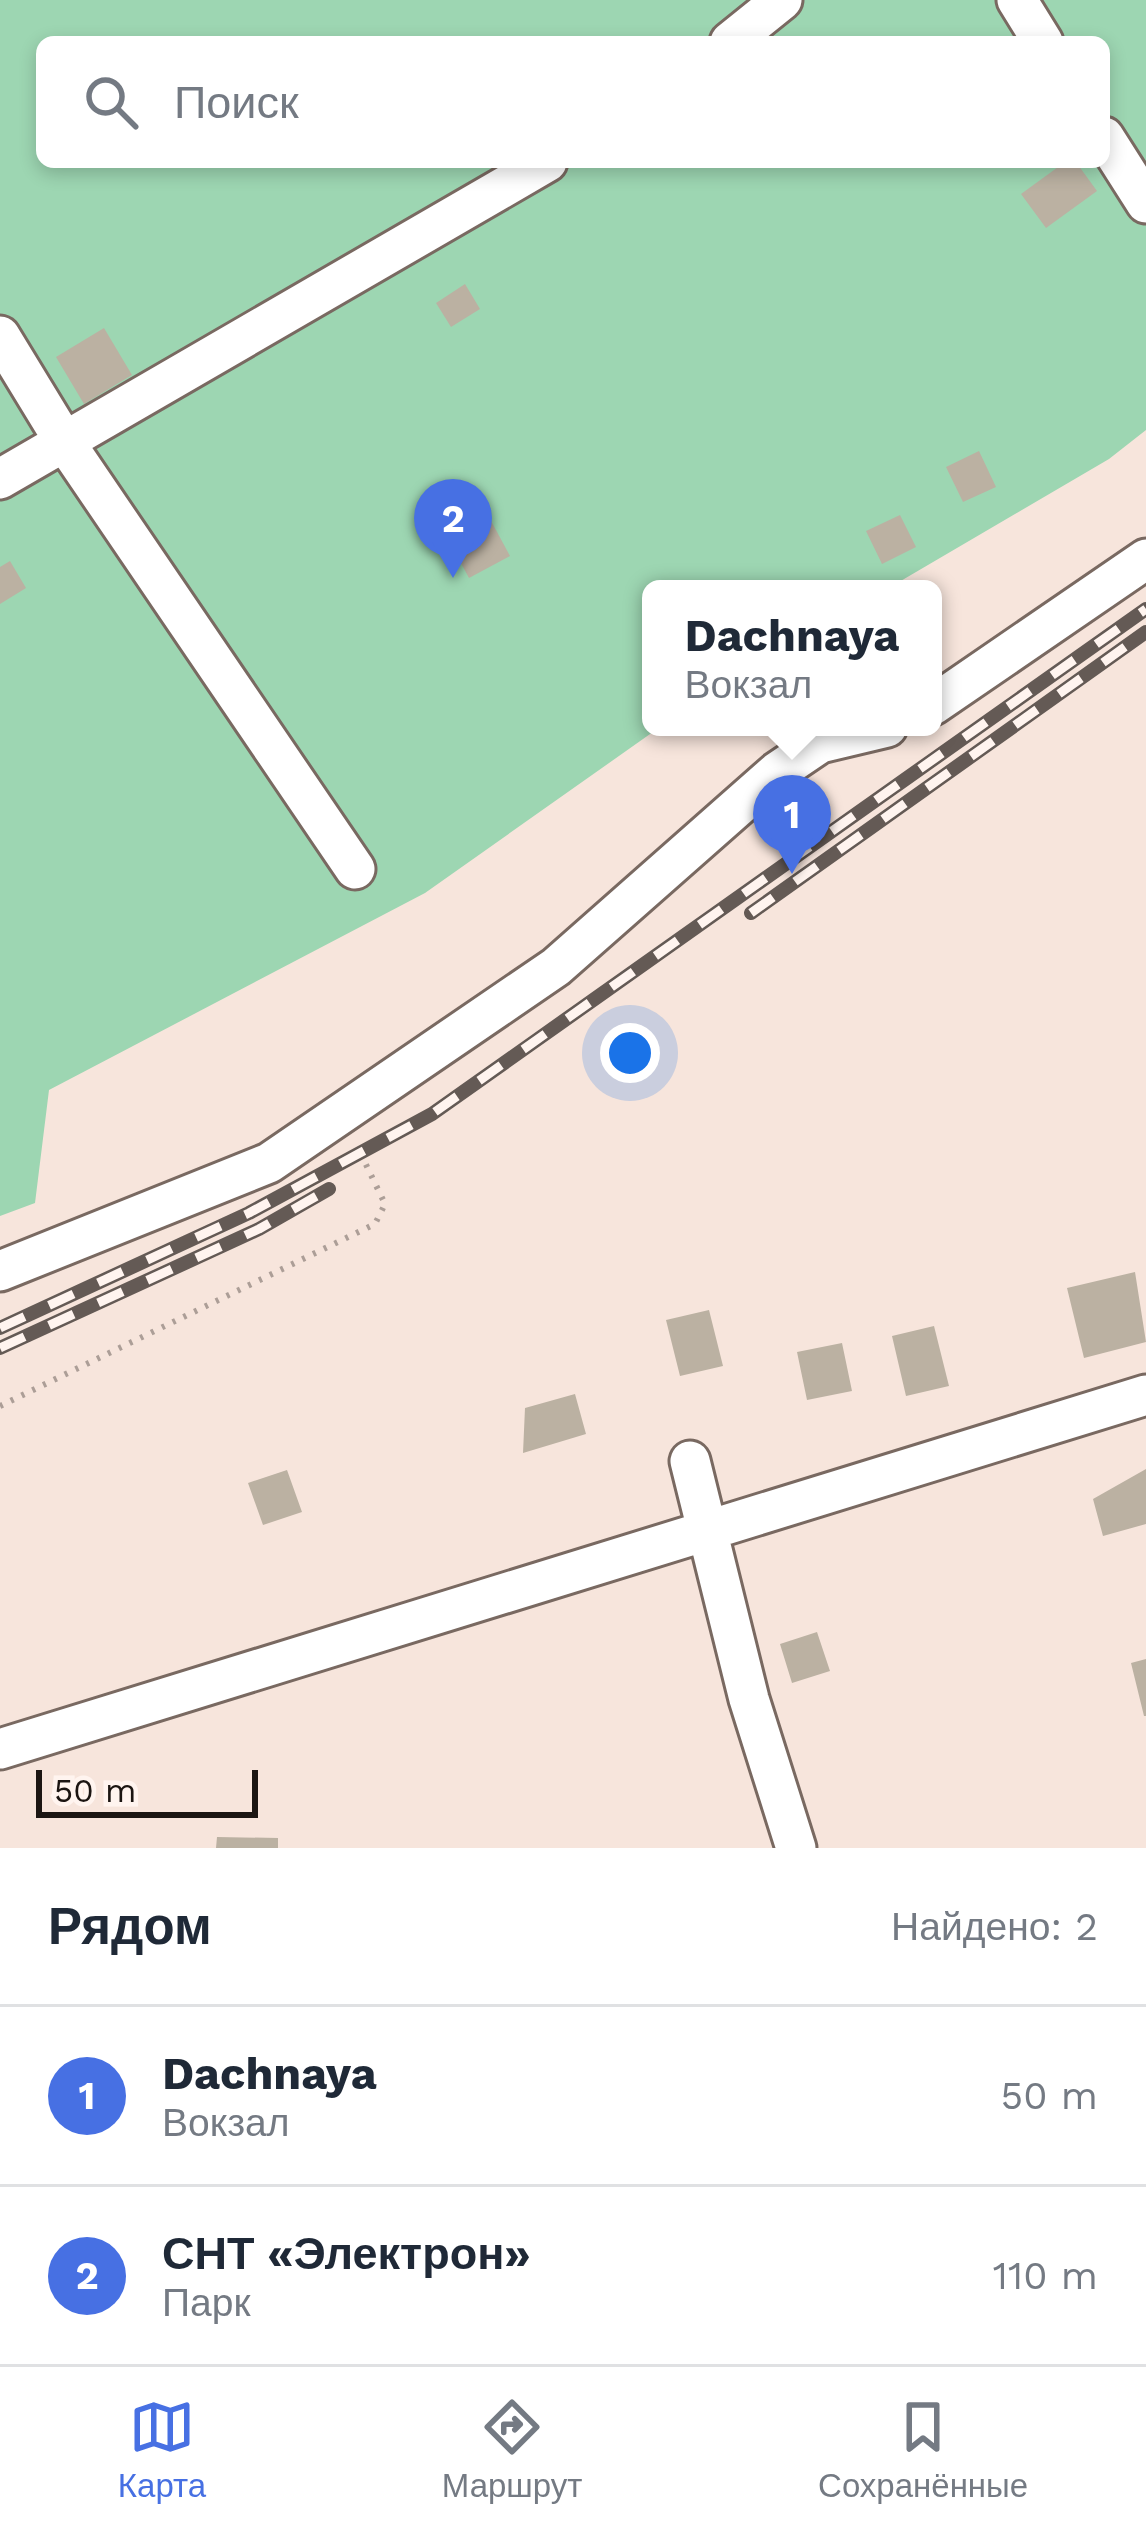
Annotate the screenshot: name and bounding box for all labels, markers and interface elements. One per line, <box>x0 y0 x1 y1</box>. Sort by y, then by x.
search box <box>36 36 1110 168</box>
icon: search <box>78 69 144 135</box>
text: Поиск <box>174 76 299 129</box>
pin: 2 <box>414 479 492 578</box>
popup <box>642 580 942 736</box>
text: Dachnaya <box>685 609 899 662</box>
text: Вокзал <box>685 662 812 707</box>
pin: 1 <box>753 775 831 874</box>
your location <box>600 1023 660 1083</box>
scale bar <box>36 1764 258 1817</box>
text: 50 m <box>54 1771 136 1810</box>
text: Рядом <box>48 1897 212 1956</box>
text: Найдено: 2 <box>891 1904 1098 1949</box>
text: Dachnaya <box>162 2047 377 2100</box>
text: 1 <box>79 2073 95 2118</box>
text: 50 m <box>1001 2073 1098 2118</box>
text: Вокзал <box>162 2100 290 2145</box>
text: СНТ «Электрон» <box>162 2227 531 2280</box>
text: 2 <box>75 2253 99 2298</box>
text: 110 m <box>993 2253 1098 2298</box>
text: Парк <box>162 2280 250 2325</box>
tab: Карта <box>118 2394 206 2505</box>
tab: Маршрут <box>442 2394 582 2505</box>
tab: Сохранённые <box>818 2394 1028 2505</box>

